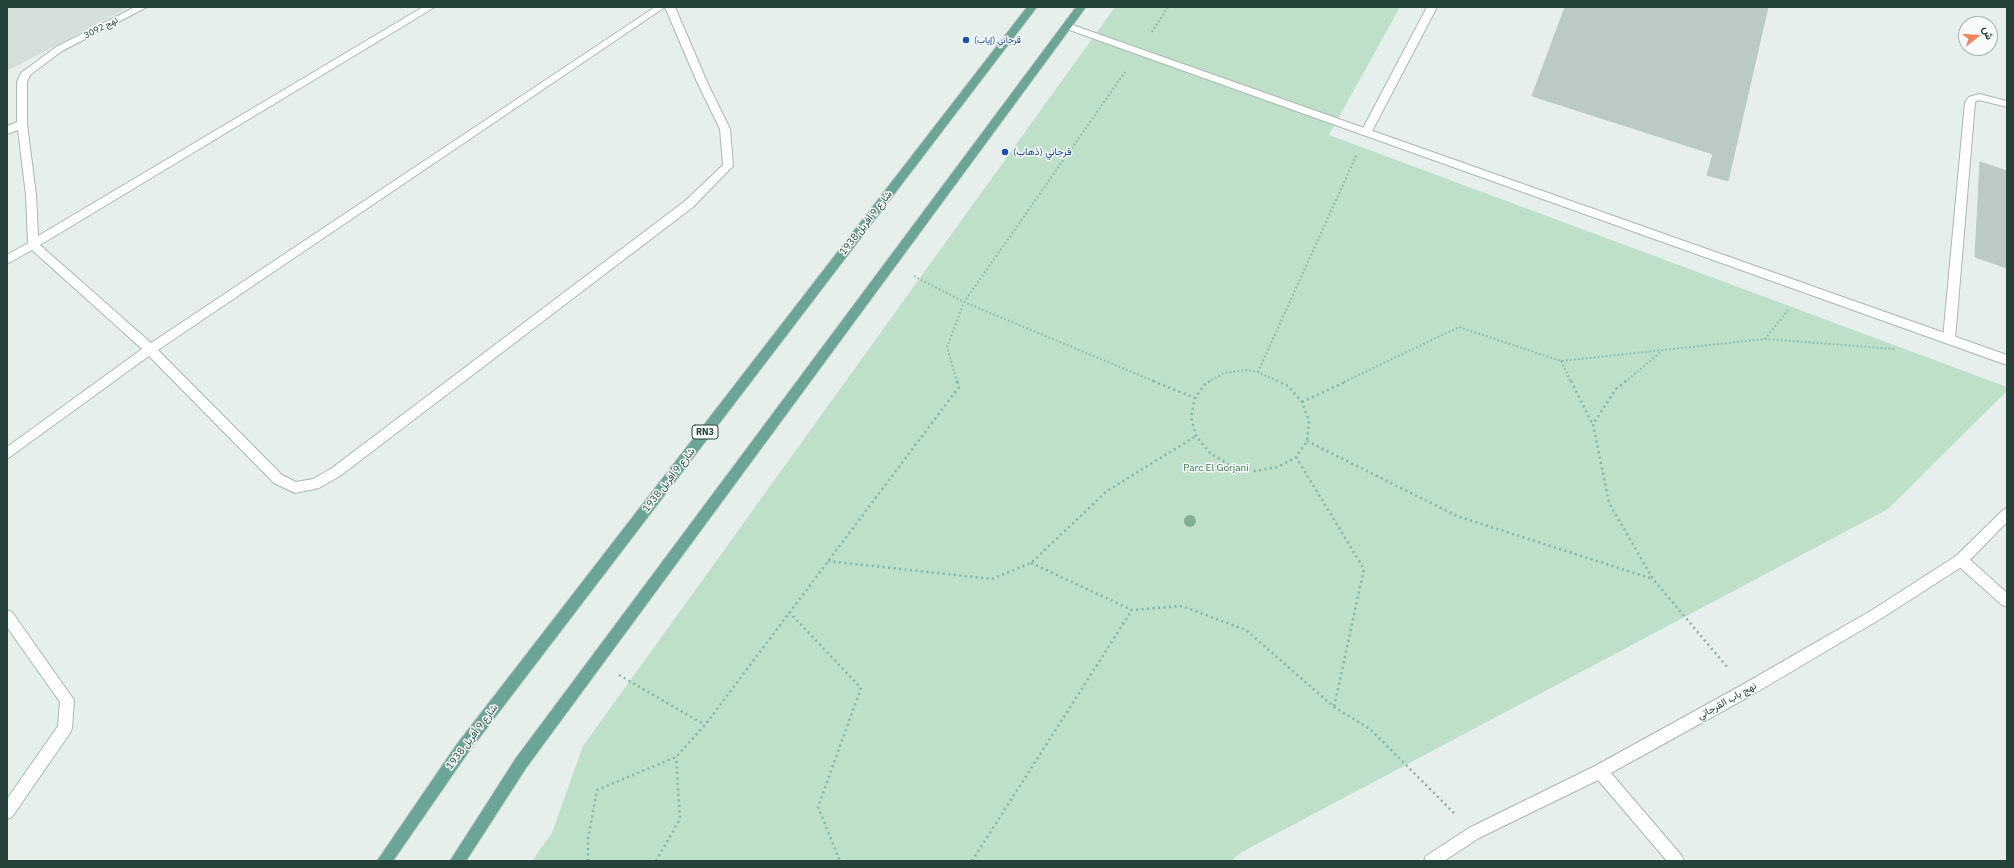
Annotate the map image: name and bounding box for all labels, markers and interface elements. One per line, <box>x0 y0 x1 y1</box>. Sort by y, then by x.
street label: نهج 3092 <box>82 15 120 41</box>
north arrow <box>1958 16 1998 56</box>
text: ش <box>1980 24 1997 41</box>
marker: قرجاني (إياب) <box>961 35 971 45</box>
place label: قرجاني (إياب) <box>974 35 1021 45</box>
place label: قرجاني (ذهاب) <box>1013 146 1071 158</box>
marker: قرجاني (ذهاب) <box>1000 147 1010 157</box>
street label: شارع 9 أفريل 1938 <box>837 189 895 257</box>
road number: RN3 <box>692 425 718 439</box>
street label: شارع 9 أفريل 1938 <box>640 446 698 514</box>
park label: Parc El Gorjani <box>1183 462 1249 474</box>
street label: نهج باب القرجاني <box>1695 680 1759 722</box>
street label: شارع 9 أفريل 1938 <box>444 702 500 772</box>

